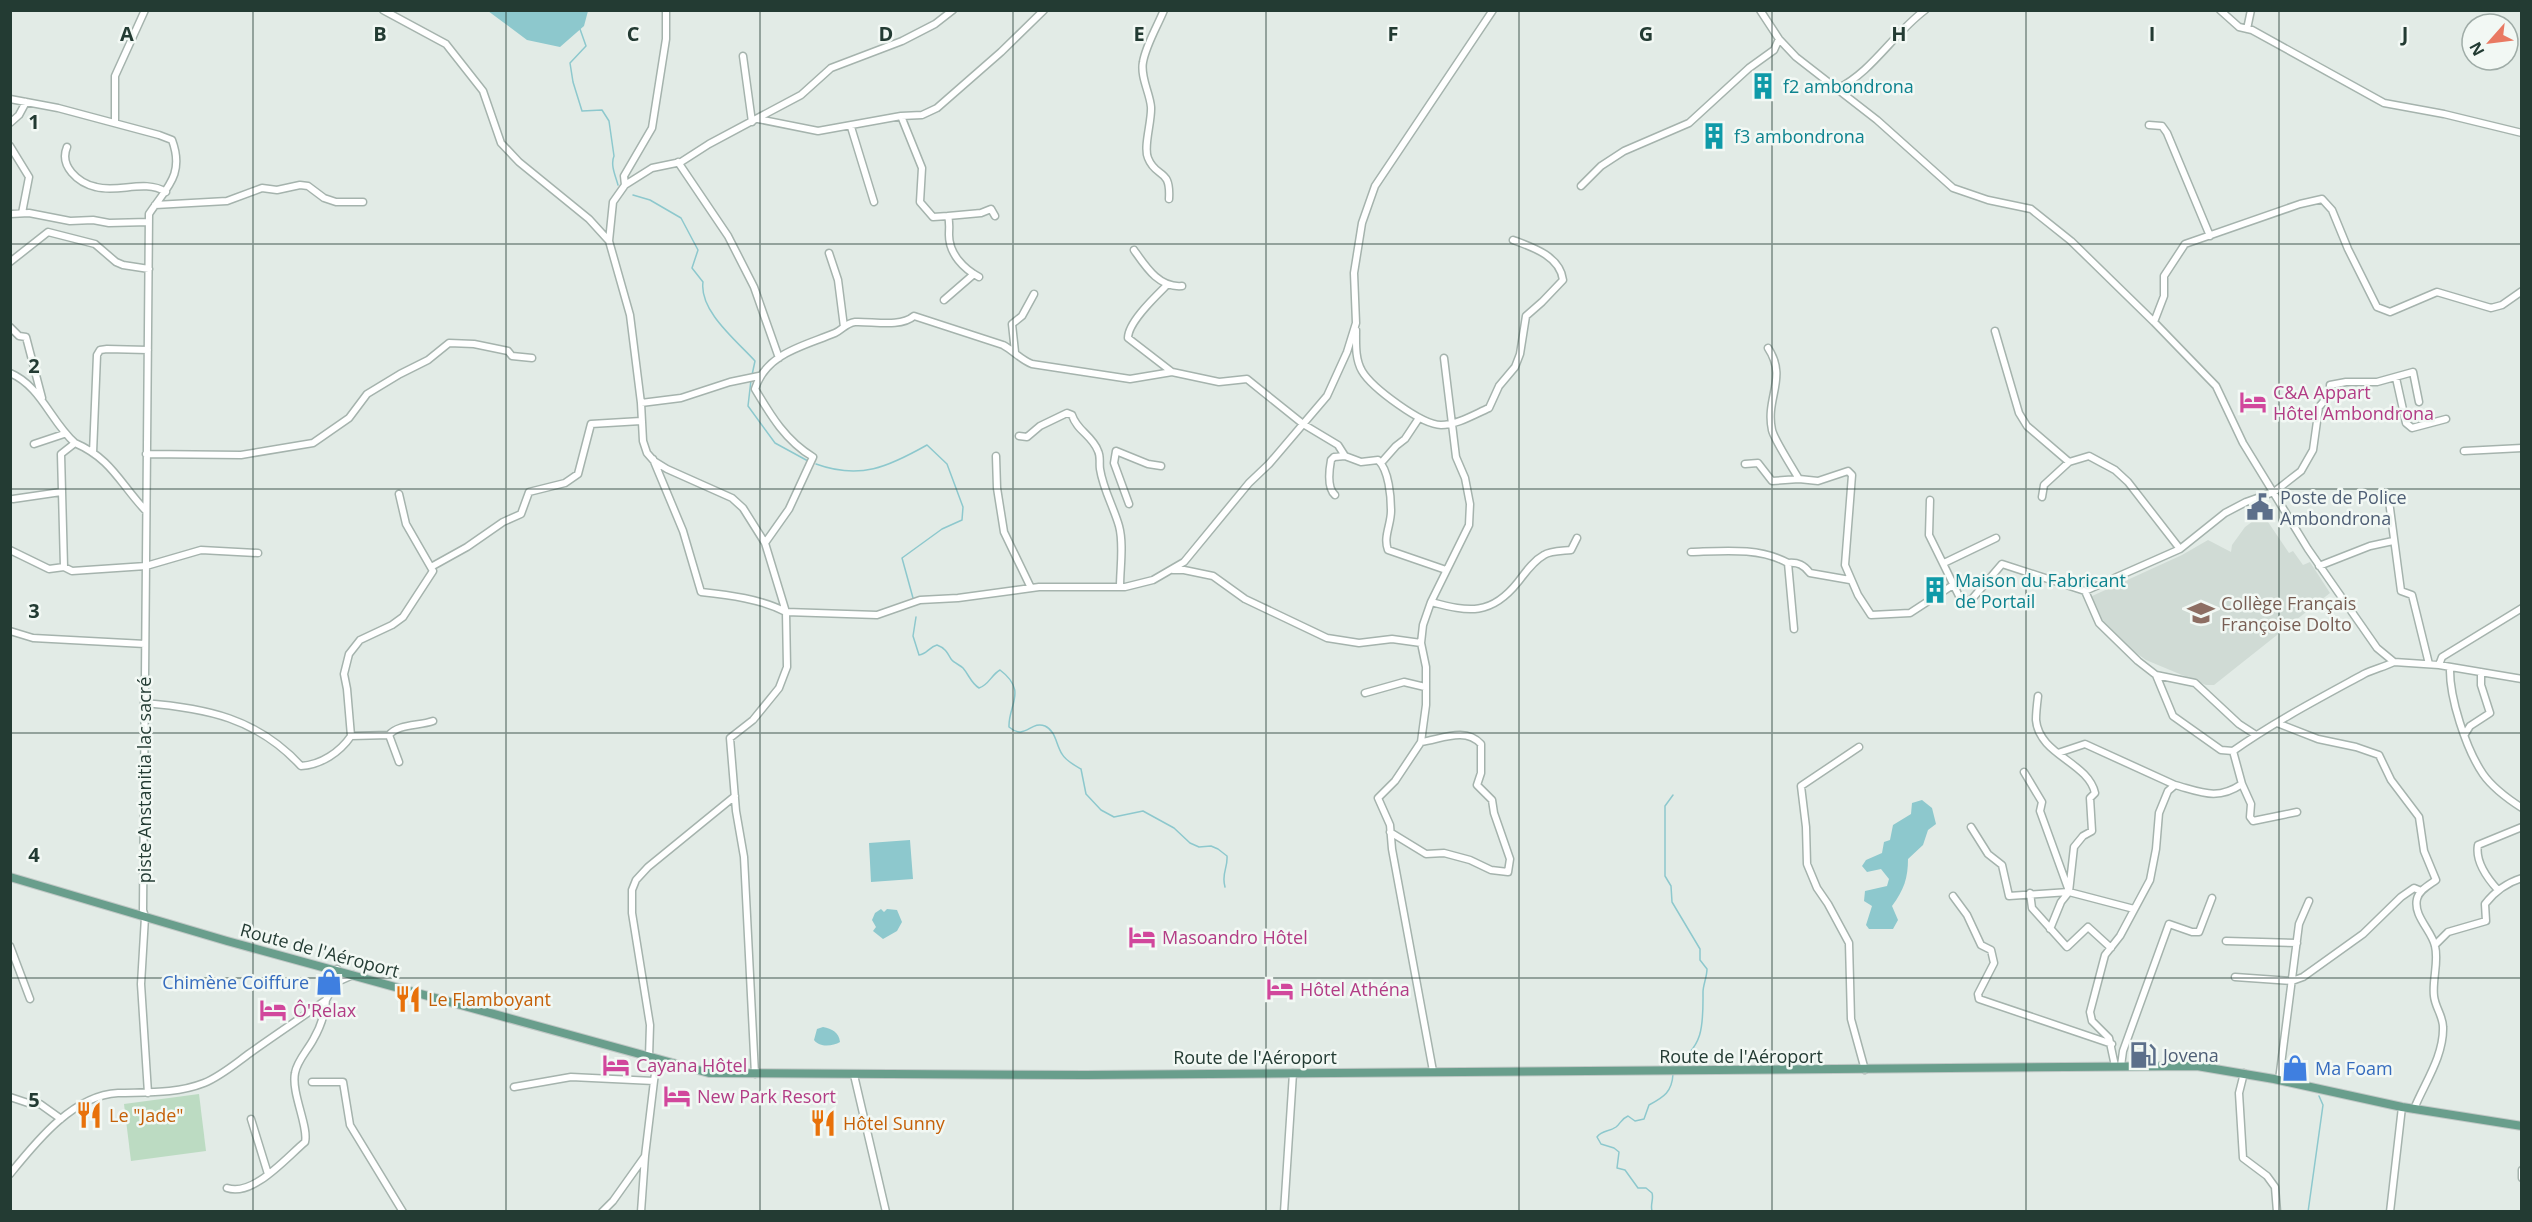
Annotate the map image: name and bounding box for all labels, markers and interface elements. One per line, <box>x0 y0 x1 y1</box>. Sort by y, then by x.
north arrow <box>2460 12 2520 72</box>
text: A <box>120 20 134 47</box>
text: B <box>373 20 387 47</box>
text: C <box>627 20 640 47</box>
text: D <box>879 20 893 47</box>
text: E <box>1133 20 1145 47</box>
text: F <box>1388 20 1398 47</box>
text: G <box>1639 20 1653 47</box>
text: H <box>1891 20 1907 47</box>
text: I <box>2149 20 2155 47</box>
text: J <box>2400 20 2408 47</box>
text: N <box>2464 38 2490 60</box>
building icon: f2 ambondrona <box>1748 71 1778 101</box>
place label: f2 ambondrona <box>1783 74 1914 98</box>
text: 1 <box>28 108 40 135</box>
building icon: f3 ambondrona <box>1699 121 1729 151</box>
place label: f3 ambondrona <box>1734 124 1865 148</box>
text: 2 <box>28 352 40 379</box>
place label: C&A Appart Hôtel Ambondrona <box>2273 380 2434 425</box>
hotel icon: C&A Appart Hôtel Ambondrona <box>2238 387 2268 417</box>
place label: Poste de Police Ambondrona <box>2280 485 2407 530</box>
public building icon: Poste de Police Ambondrona <box>2245 492 2275 522</box>
place label: Maison du Fabricant de Portail <box>1955 568 2126 613</box>
building icon: Maison du Fabricant de Portail <box>1920 575 1950 605</box>
place label: Collège Français Françoise Dolto <box>2221 591 2356 636</box>
text: 3 <box>28 597 40 624</box>
school or university icon: Collège Français Françoise Dolto <box>2186 598 2216 628</box>
street label: piste Anstanitia lac sacré <box>132 677 156 883</box>
text: 4 <box>28 841 40 868</box>
street label: Route de l'Aéroport <box>238 917 402 983</box>
hotel icon: Masoandro Hôtel <box>1127 922 1157 952</box>
place label: Masoandro Hôtel <box>1162 925 1308 949</box>
shop icon: Chimène Coiffure <box>314 967 344 997</box>
place label: Chimène Coiffure <box>162 970 309 994</box>
hotel icon: Hôtel Athéna <box>1265 974 1295 1004</box>
place label: Hôtel Athéna <box>1300 977 1410 1001</box>
restaurant icon: Le Flamboyant <box>393 984 423 1014</box>
place label: Le Flamboyant <box>428 987 551 1011</box>
hotel icon: Ô'Relax <box>258 995 288 1025</box>
place label: Ô'Relax <box>293 998 357 1022</box>
fuel station icon: Jovena <box>2128 1040 2158 1070</box>
place label: Jovena <box>2161 1043 2219 1067</box>
street label: Route de l'Aéroport <box>1659 1044 1823 1068</box>
street label: Route de l'Aéroport <box>1173 1045 1337 1069</box>
hotel icon: Cayana Hôtel <box>601 1050 631 1080</box>
place label: Cayana Hôtel <box>636 1053 747 1077</box>
shop icon: Ma Foam <box>2280 1053 2310 1083</box>
place label: Ma Foam <box>2315 1056 2393 1080</box>
hotel icon: New Park Resort <box>662 1081 692 1111</box>
place label: New Park Resort <box>697 1084 836 1108</box>
text: 5 <box>28 1086 40 1113</box>
restaurant icon: Le "Jade" <box>74 1100 104 1130</box>
place label: Le "Jade" <box>109 1103 183 1127</box>
restaurant icon: Hôtel Sunny <box>808 1108 838 1138</box>
place label: Hôtel Sunny <box>843 1111 946 1135</box>

